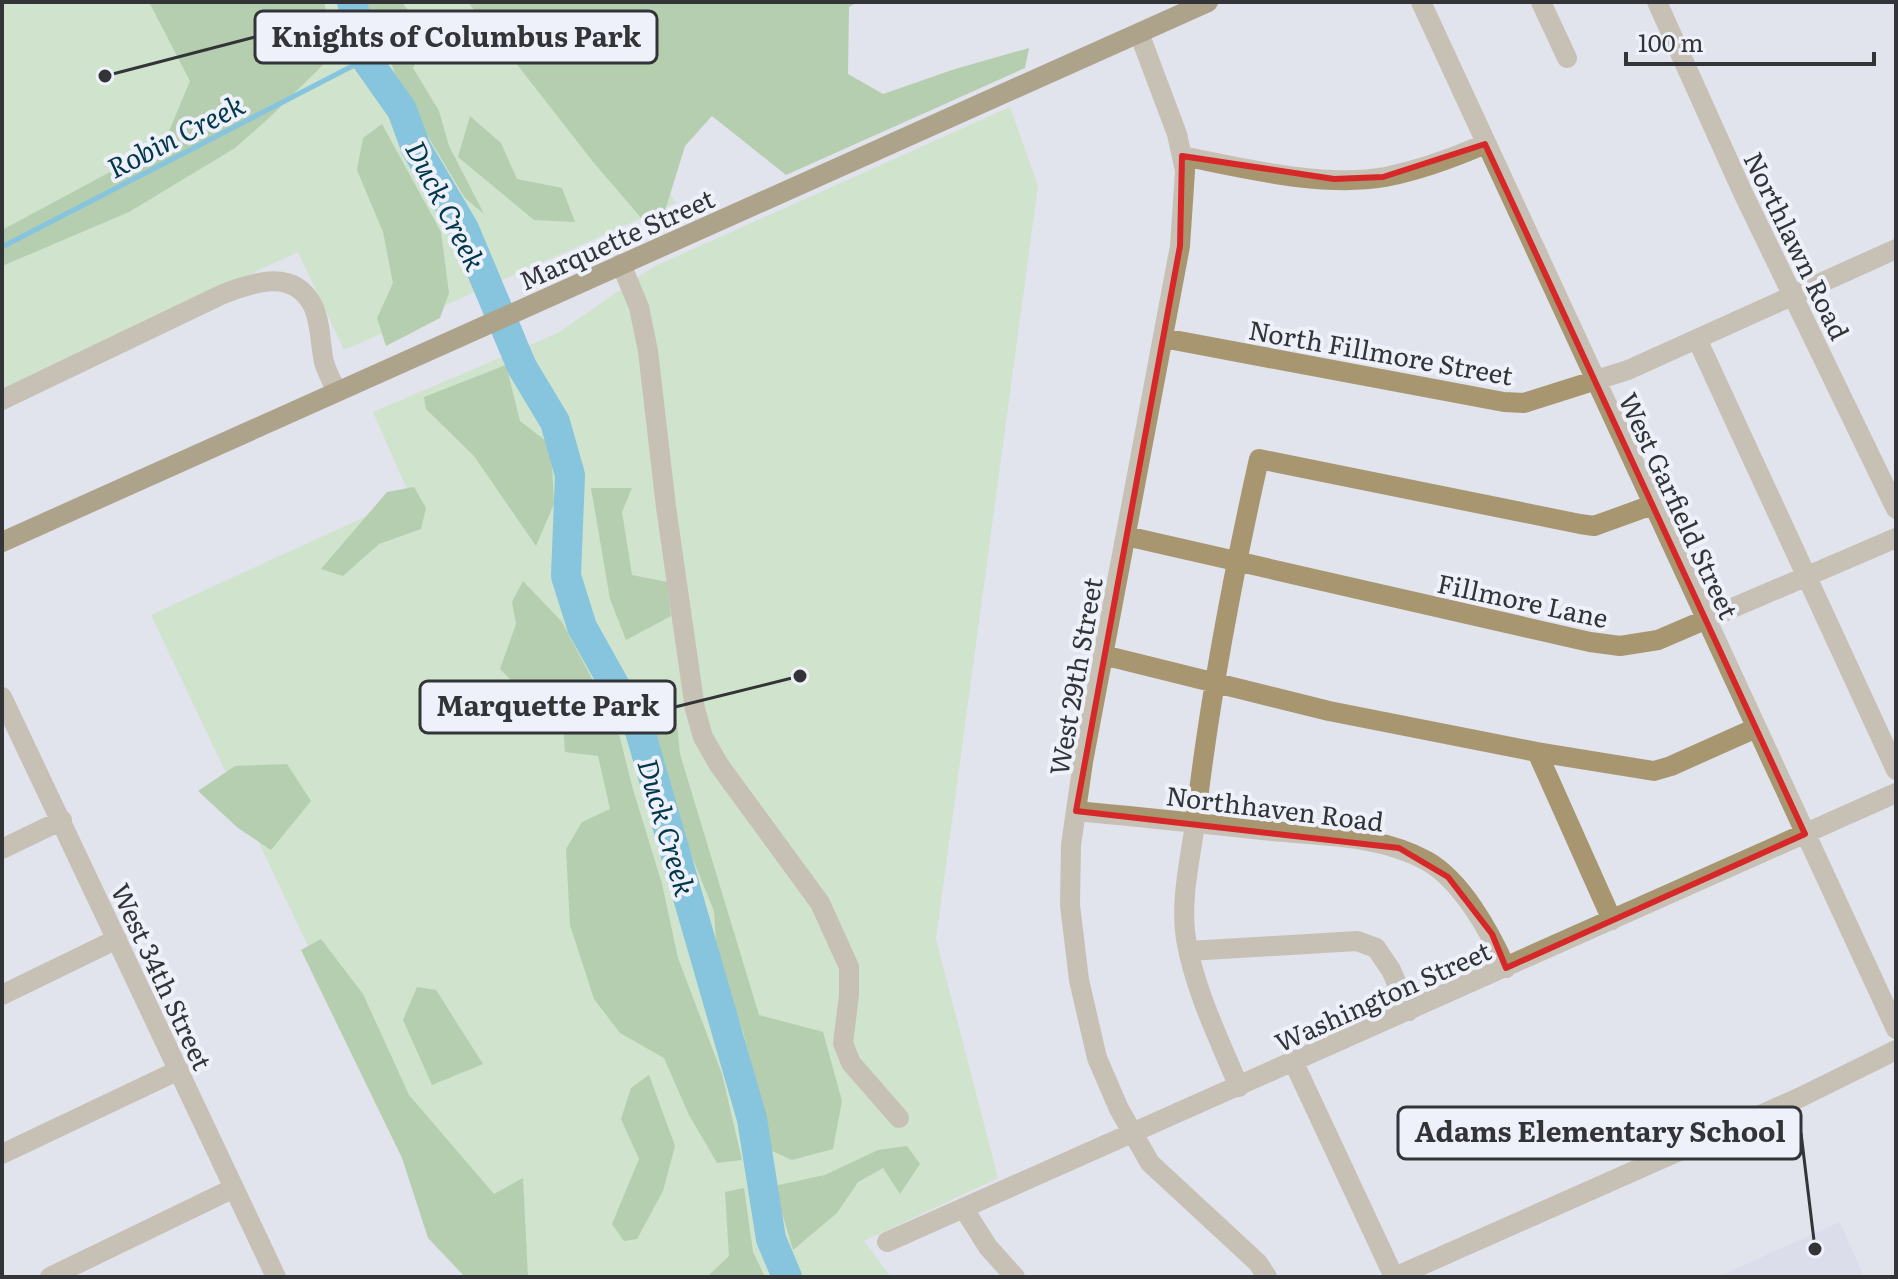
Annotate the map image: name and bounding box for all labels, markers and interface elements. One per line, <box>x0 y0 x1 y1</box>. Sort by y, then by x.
callout: Knights of Columbus Park <box>255 11 657 63</box>
text: Knights of Columbus Park <box>271 14 641 56</box>
scale bar <box>1626 16 1874 66</box>
text: 100 m <box>1638 24 1704 59</box>
water label: Robin Creek <box>99 82 252 188</box>
water label: Duck Creek <box>396 133 498 278</box>
street label: Northlawn Road <box>1736 144 1860 346</box>
street label: Marquette Street <box>512 177 720 299</box>
street label: North Fillmore Street <box>1246 309 1517 394</box>
street label: West Garfield Street <box>1610 385 1750 625</box>
street label: Fillmore Lane <box>1434 562 1612 636</box>
street label: West 29th Street <box>1037 573 1111 778</box>
callout: Marquette Park <box>420 681 675 733</box>
text: Marquette Park <box>436 683 660 725</box>
water label: Duck Creek <box>628 753 708 901</box>
street label: Northhaven Road <box>1164 774 1386 840</box>
street label: West 34th Street <box>103 876 224 1076</box>
street label: Washington Street <box>1268 930 1497 1060</box>
callout: Adams Elementary School <box>1398 1107 1801 1159</box>
text: Adams Elementary School <box>1414 1109 1786 1151</box>

